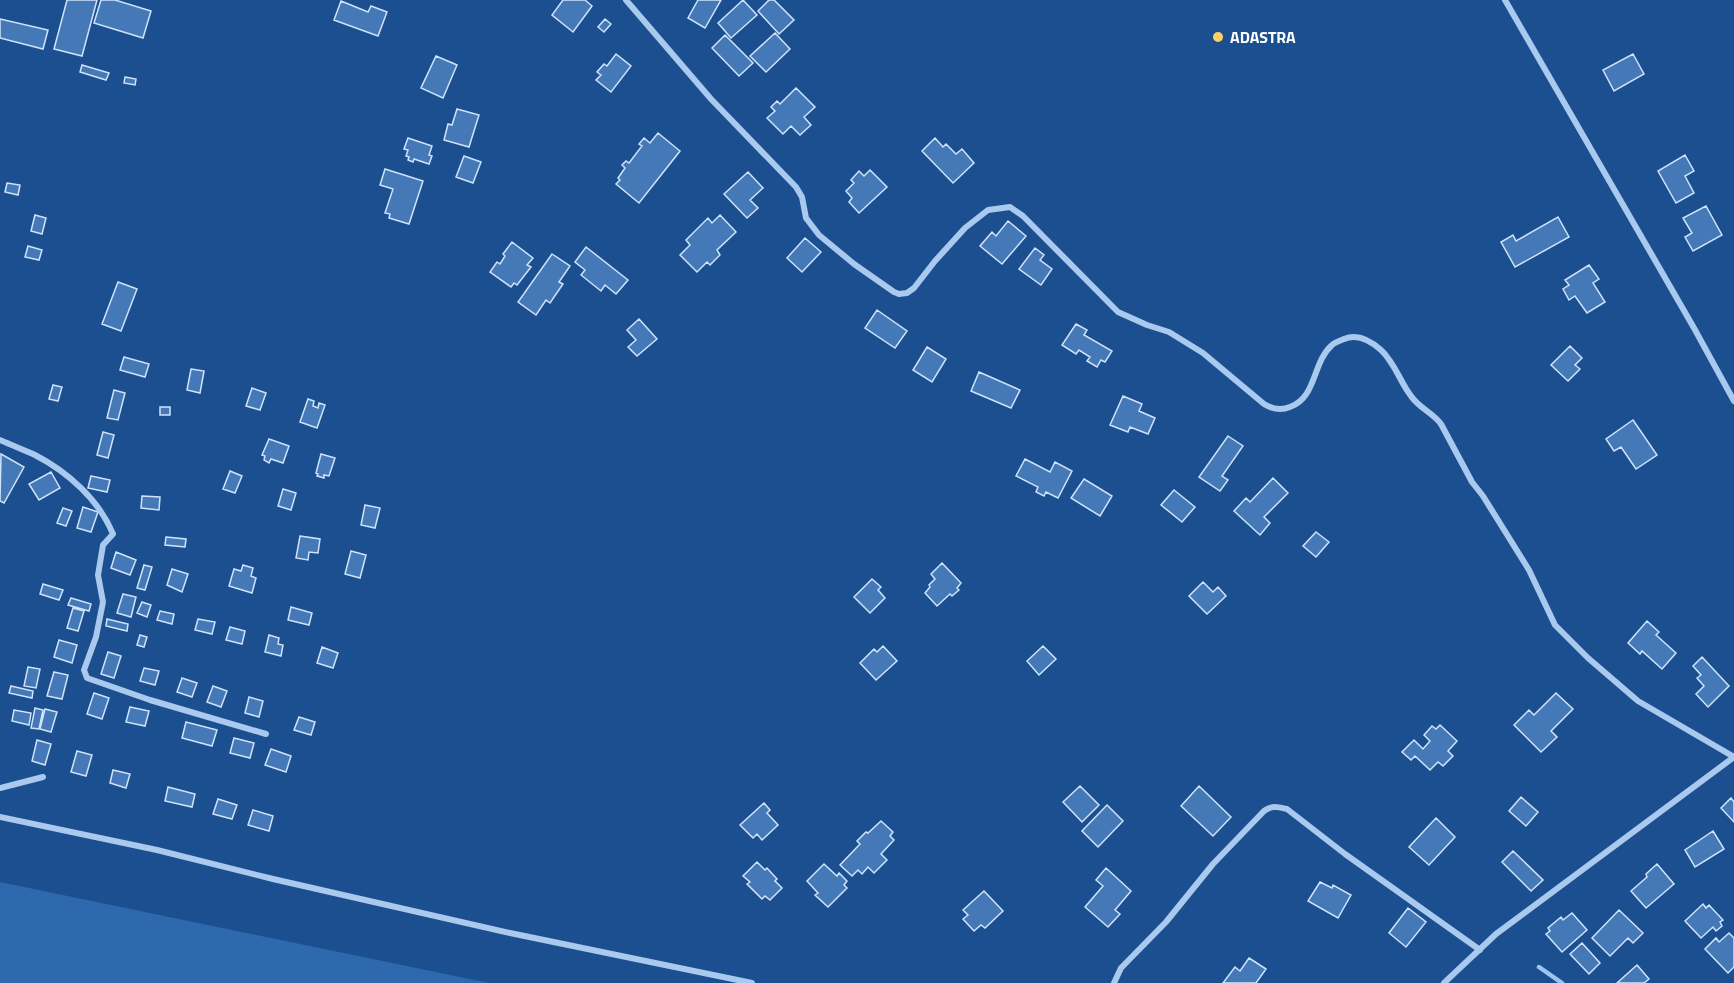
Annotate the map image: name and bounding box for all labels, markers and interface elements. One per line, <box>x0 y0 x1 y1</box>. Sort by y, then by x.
place label: ADASTRA <box>1230 25 1296 49</box>
marker: ADASTRA <box>1211 30 1225 44</box>

